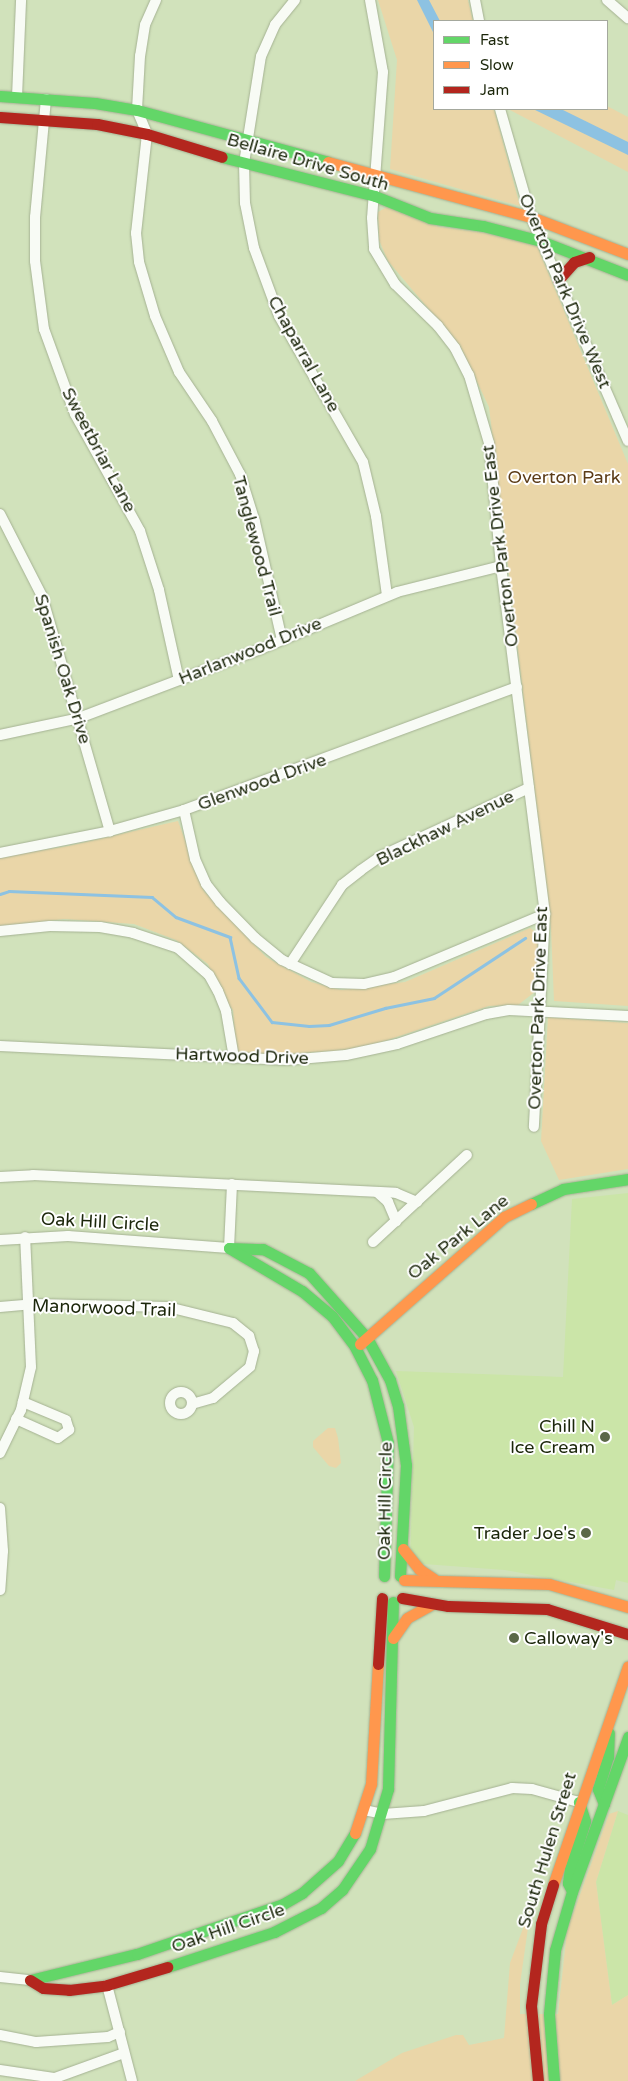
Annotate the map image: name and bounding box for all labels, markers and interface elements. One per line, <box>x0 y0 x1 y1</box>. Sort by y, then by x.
legend <box>433 20 608 110</box>
text: Fast <box>480 31 509 49</box>
text: Slow <box>480 56 514 74</box>
text: Jam <box>480 81 509 99</box>
street label: Bellaire Drive South <box>225 129 391 195</box>
street label: Overton Park Drive West <box>514 190 616 392</box>
street label: Chaparral Lane <box>263 292 345 416</box>
street label: Sweetbriar Lane <box>57 384 141 516</box>
street label: Overton Park Drive East <box>477 444 523 648</box>
park label: Overton Park <box>508 466 620 488</box>
street label: Tanglewood Trail <box>228 473 286 619</box>
street label: Spanish Oak Drive <box>30 591 96 747</box>
street label: Harlanwood Drive <box>175 612 325 690</box>
street label: Glenwood Drive <box>195 749 329 815</box>
street label: Blackhaw Avenue <box>373 785 517 871</box>
street label: Overton Park Drive East <box>524 906 552 1110</box>
street label: Hartwood Drive <box>175 1043 309 1069</box>
street label: Oak Park Lane <box>403 1190 513 1284</box>
street label: Oak Hill Circle <box>40 1208 160 1236</box>
street label: Manorwood Trail <box>32 1295 176 1321</box>
place label: Chill N Ice Cream <box>510 1416 595 1458</box>
marker: Chill N Ice Cream <box>599 1431 611 1443</box>
street label: Oak Hill Circle <box>373 1442 397 1560</box>
place label: Trader Joe's <box>474 1522 576 1544</box>
marker: Trader Joe's <box>580 1527 592 1539</box>
place label: Calloway's <box>524 1627 613 1649</box>
marker: Calloway's <box>508 1632 520 1644</box>
street label: South Hulen Street <box>513 1770 581 1930</box>
street label: Oak Hill Circle <box>168 1899 288 1957</box>

